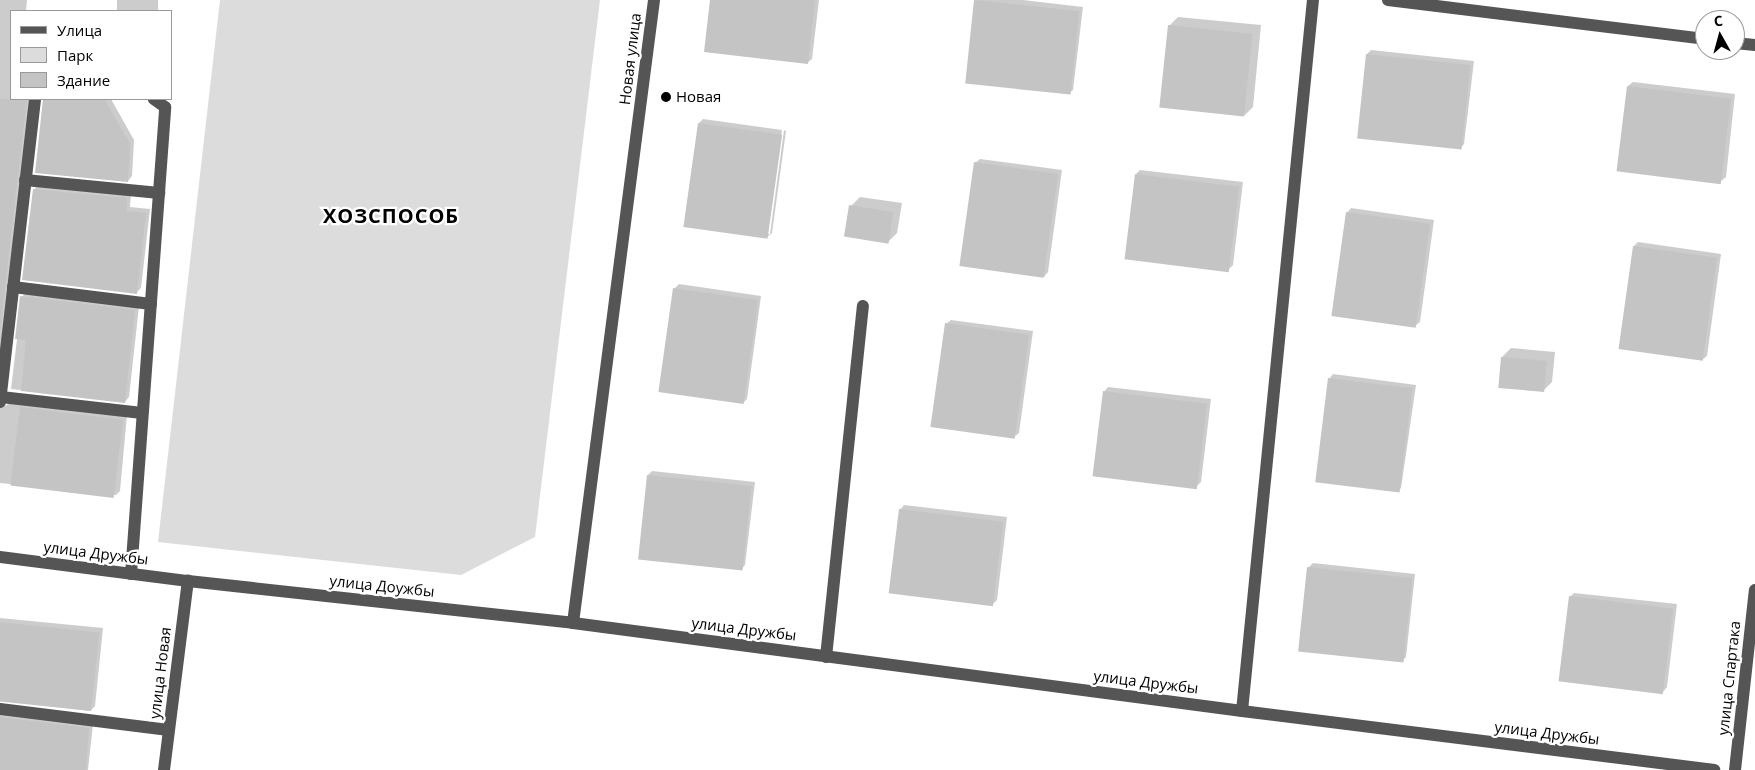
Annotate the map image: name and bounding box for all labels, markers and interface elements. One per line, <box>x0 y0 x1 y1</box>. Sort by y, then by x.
legend <box>10 10 172 100</box>
north arrow <box>1695 10 1745 60</box>
text: С <box>1713 11 1724 31</box>
street label: Новая улица <box>615 12 645 106</box>
text: Улица <box>57 20 102 40</box>
text: Парк <box>57 45 93 65</box>
text: Здание <box>57 70 110 90</box>
place label: Новая <box>676 88 721 106</box>
marker: Новая <box>660 91 672 103</box>
district label: ХОЗСПОСОБ <box>322 203 460 227</box>
street label: улица Дружбы <box>42 538 150 568</box>
street label: улица Доужбы <box>329 572 435 600</box>
street label: улица Дружбы <box>690 614 798 644</box>
street label: улица Спартака <box>1714 620 1744 736</box>
street label: улица Новая <box>145 626 175 720</box>
street label: улица Дружбы <box>1092 667 1200 697</box>
street label: улица Дружбы <box>1493 718 1601 748</box>

